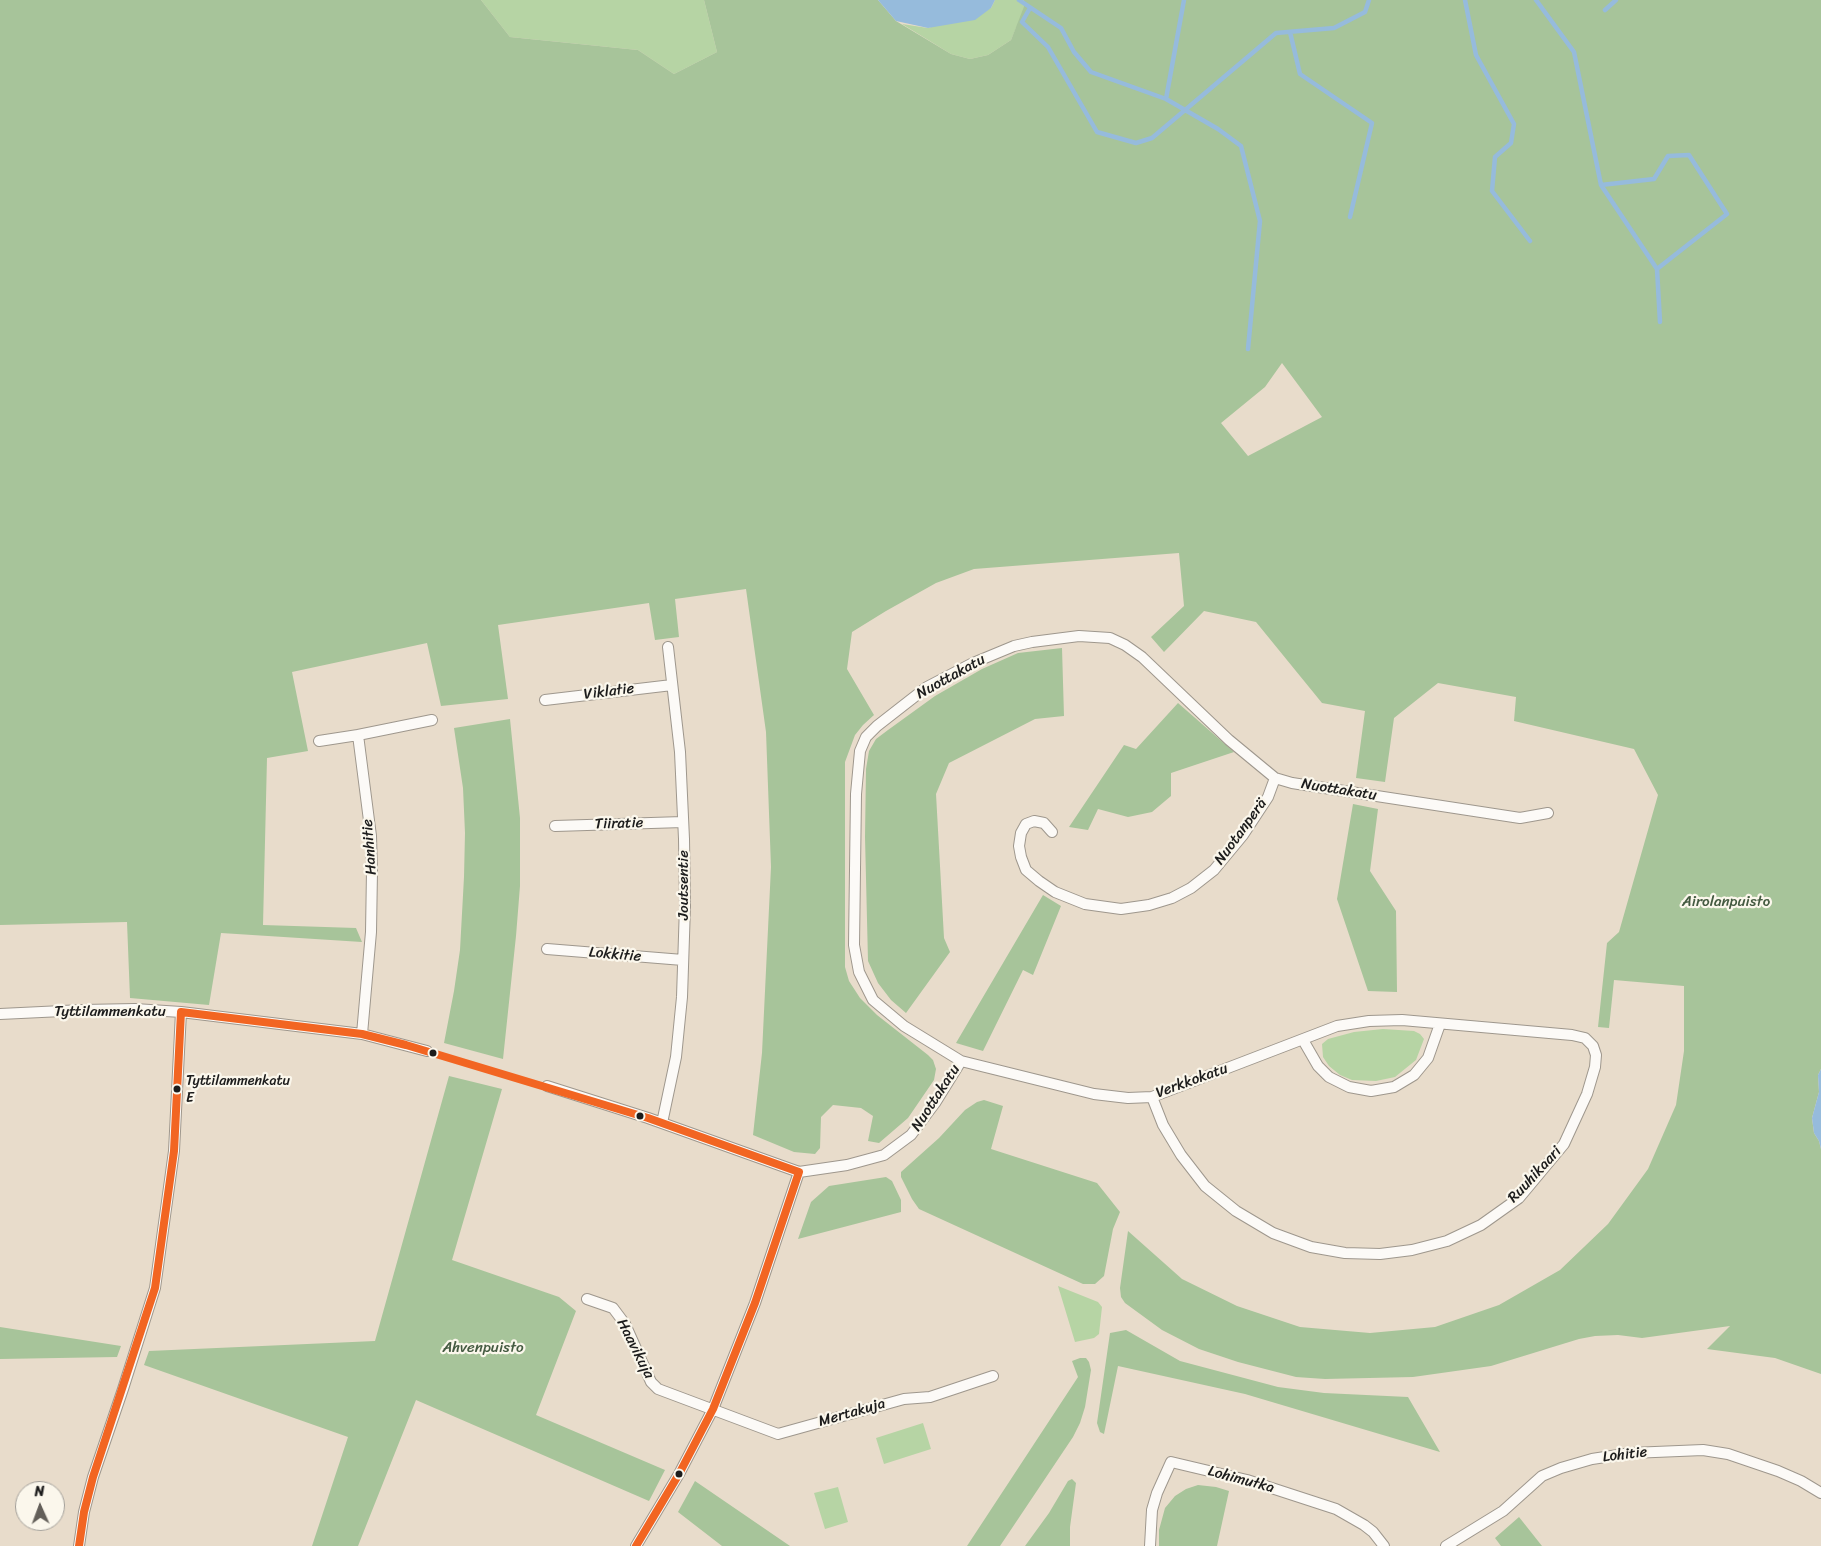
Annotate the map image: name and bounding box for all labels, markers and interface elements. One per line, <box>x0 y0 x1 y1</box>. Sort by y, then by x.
street label: Nuottakatu <box>913 651 989 703</box>
street label: Viklatie <box>583 680 635 704</box>
street label: Nuottakatu <box>1300 775 1378 805</box>
street label: Nuotanperä <box>1211 795 1271 869</box>
street label: Tiiratie <box>594 814 644 834</box>
street label: Hanhitie <box>359 818 381 876</box>
street label: Joutsentie <box>675 850 693 920</box>
park label: Airolanpuisto <box>1682 893 1770 911</box>
street label: Lokkitie <box>588 944 642 966</box>
street label: Tyttilammenkatu <box>54 1003 166 1021</box>
unlabelled marker <box>428 1048 438 1058</box>
street label: Verkkokatu <box>1154 1060 1230 1102</box>
street label: Nuottakatu <box>908 1061 964 1135</box>
place label: Tyttilammenkatu E <box>186 1073 290 1106</box>
marker: Tyttilammenkatu E <box>172 1084 182 1094</box>
unlabelled marker <box>635 1111 645 1121</box>
street label: Ruuhikaari <box>1504 1143 1566 1207</box>
street label: Haavikuja <box>612 1316 658 1382</box>
park label: Ahvenpuisto <box>442 1339 524 1357</box>
street label: Mertakuja <box>817 1395 887 1431</box>
street label: Lohitie <box>1602 1443 1648 1467</box>
street label: Lohimutka <box>1206 1463 1276 1497</box>
unlabelled marker <box>674 1469 684 1479</box>
text: N <box>34 1479 45 1504</box>
north arrow <box>15 1481 65 1531</box>

